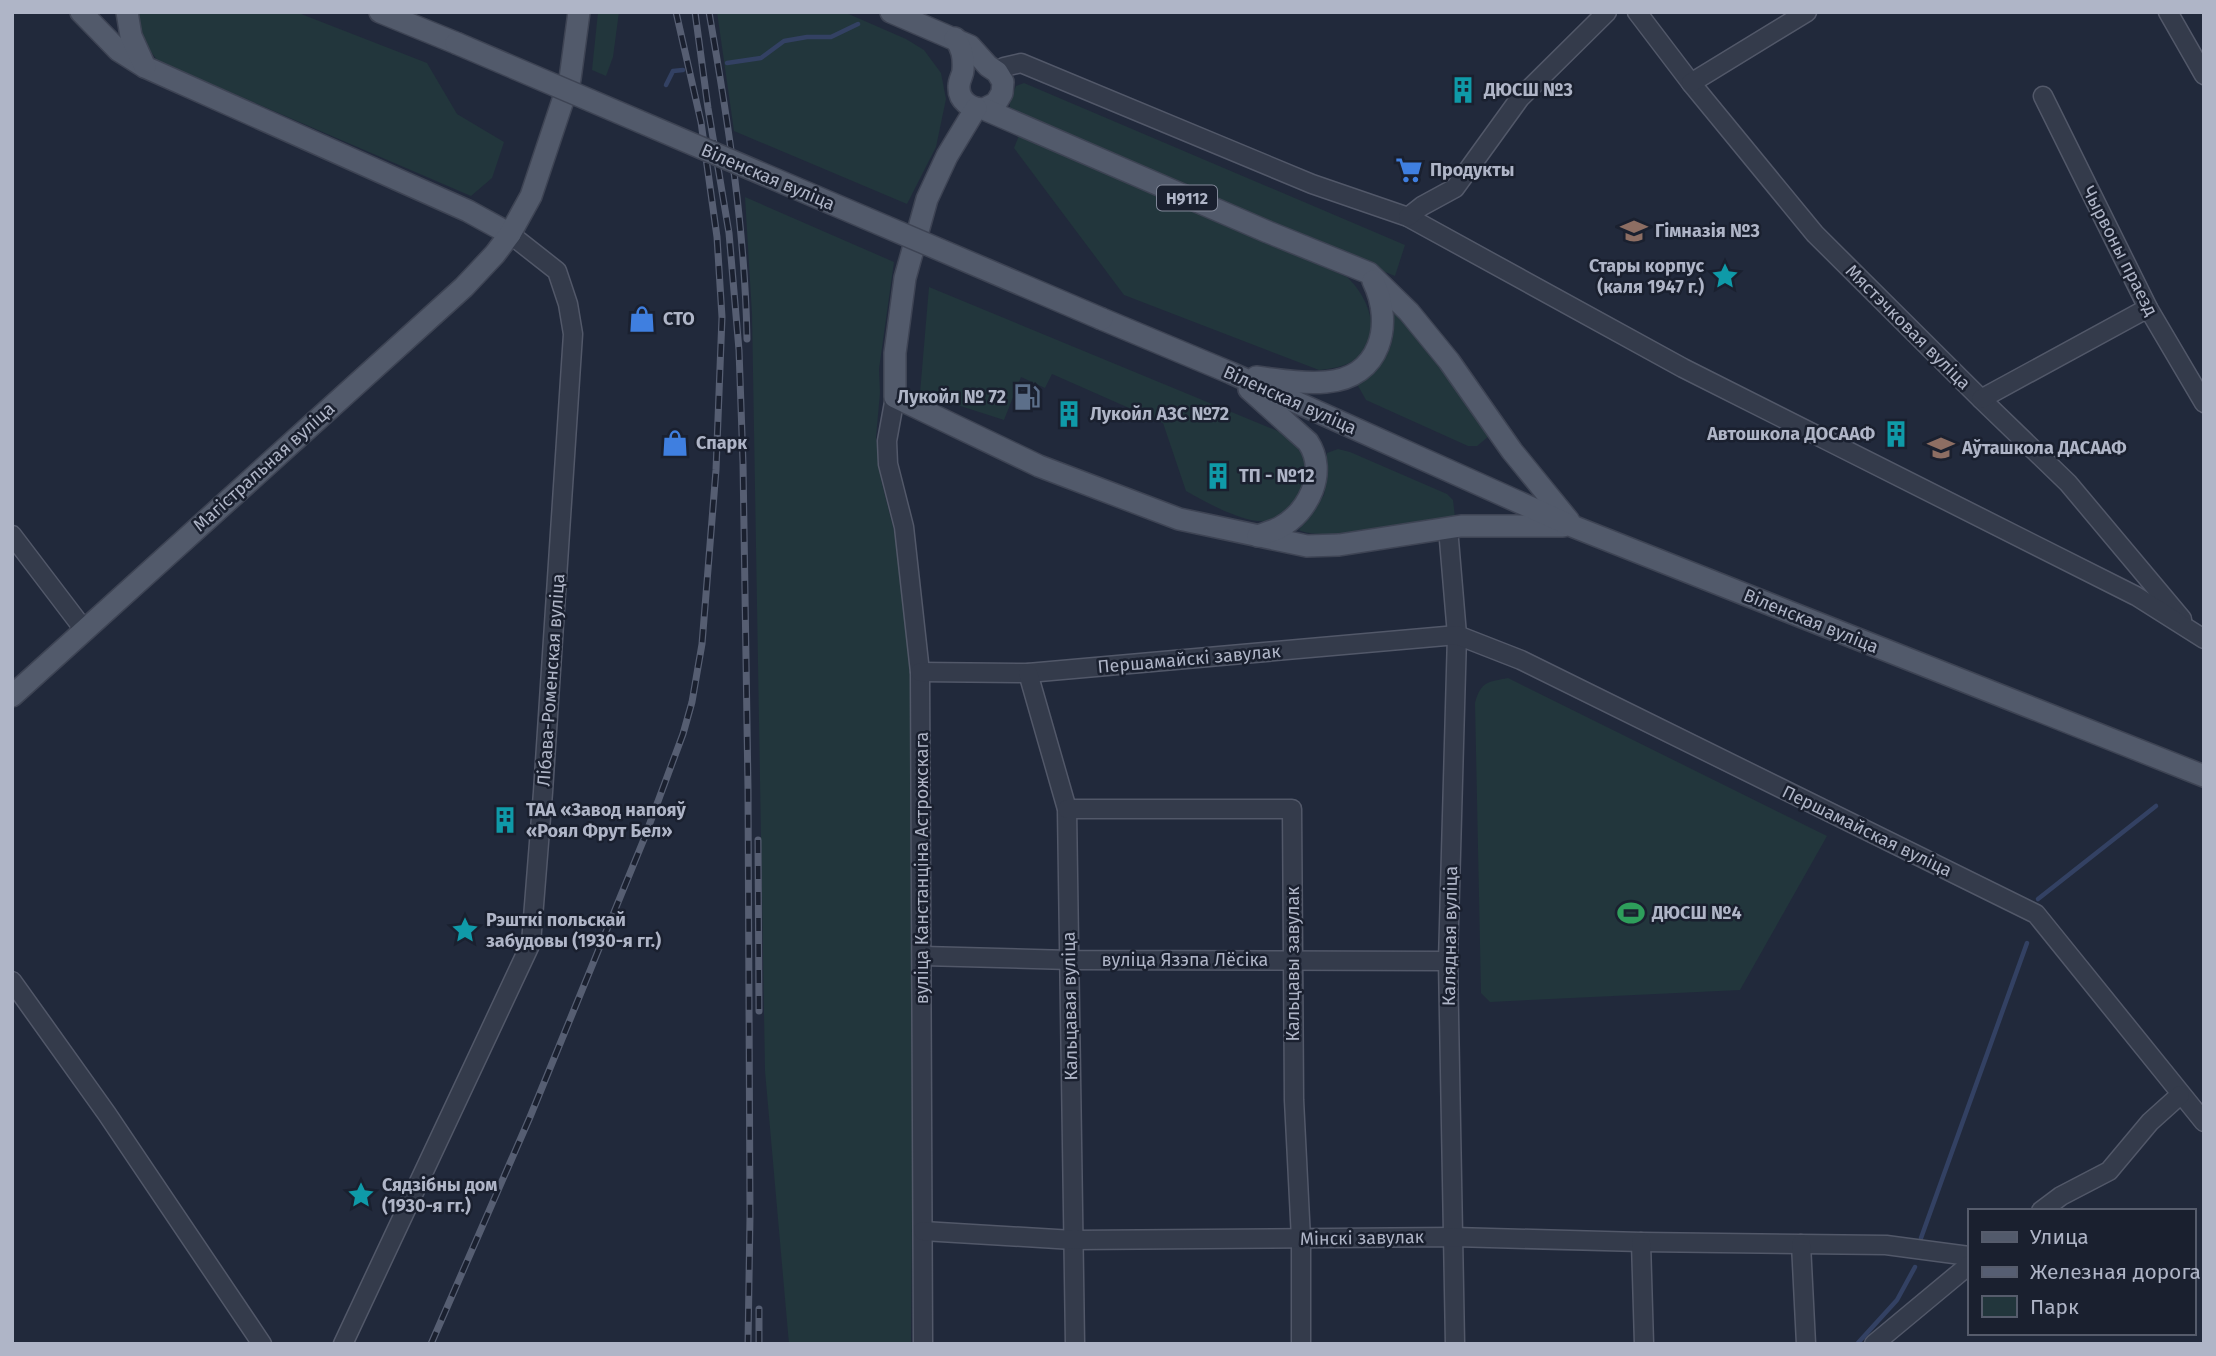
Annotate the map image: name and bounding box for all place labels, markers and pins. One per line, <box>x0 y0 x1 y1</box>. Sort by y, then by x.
building icon: ДЮСШ №3 <box>1448 75 1478 105</box>
place label: ДЮСШ №3 <box>1483 79 1573 101</box>
supermarket icon: Продукты <box>1394 155 1424 185</box>
place label: Продукты <box>1430 159 1514 181</box>
school or university icon: Гімназія №3 <box>1619 216 1649 246</box>
place label: Гімназія №3 <box>1655 220 1760 242</box>
place label: Стары корпус (каля 1947 г.) <box>1589 255 1704 298</box>
place icon: Стары корпус (каля 1947 г.) <box>1710 261 1740 291</box>
shop icon: СТО <box>627 304 657 334</box>
place label: СТО <box>663 308 695 330</box>
fuel station icon: Лукойл № 72 <box>1012 382 1042 412</box>
place label: Лукойл № 72 <box>897 386 1006 408</box>
building icon: Лукойл АЗС №72 <box>1054 399 1084 429</box>
place label: Лукойл АЗС №72 <box>1090 403 1229 425</box>
building icon: Автошкола ДОСААФ <box>1881 419 1911 449</box>
place label: Автошкола ДОСААФ <box>1706 423 1875 445</box>
shop icon: Спарк <box>660 428 690 458</box>
place label: Спарк <box>696 432 747 454</box>
school or university icon: Аўташкола ДАСААФ <box>1926 433 1956 463</box>
place label: Аўташкола ДАСААФ <box>1961 437 2127 459</box>
building icon: ТП - №12 <box>1203 461 1233 491</box>
place label: ТП - №12 <box>1239 465 1315 487</box>
place label: ТАА «Завод напояў «Роял Фрут Бел» <box>526 799 687 842</box>
building icon: ТАА «Завод напояў «Роял Фрут Бел» <box>490 805 520 835</box>
sports icon: ДЮСШ №4 <box>1616 898 1646 928</box>
place label: ДЮСШ №4 <box>1651 902 1742 924</box>
place label: Рэшткі польскай забудовы (1930-я гг.) <box>486 909 661 952</box>
place icon: Рэшткі польскай забудовы (1930-я гг.) <box>450 915 480 945</box>
place label: Сядзібны дом (1930-я гг.) <box>382 1174 497 1217</box>
place icon: Сядзібны дом (1930-я гг.) <box>346 1180 376 1210</box>

